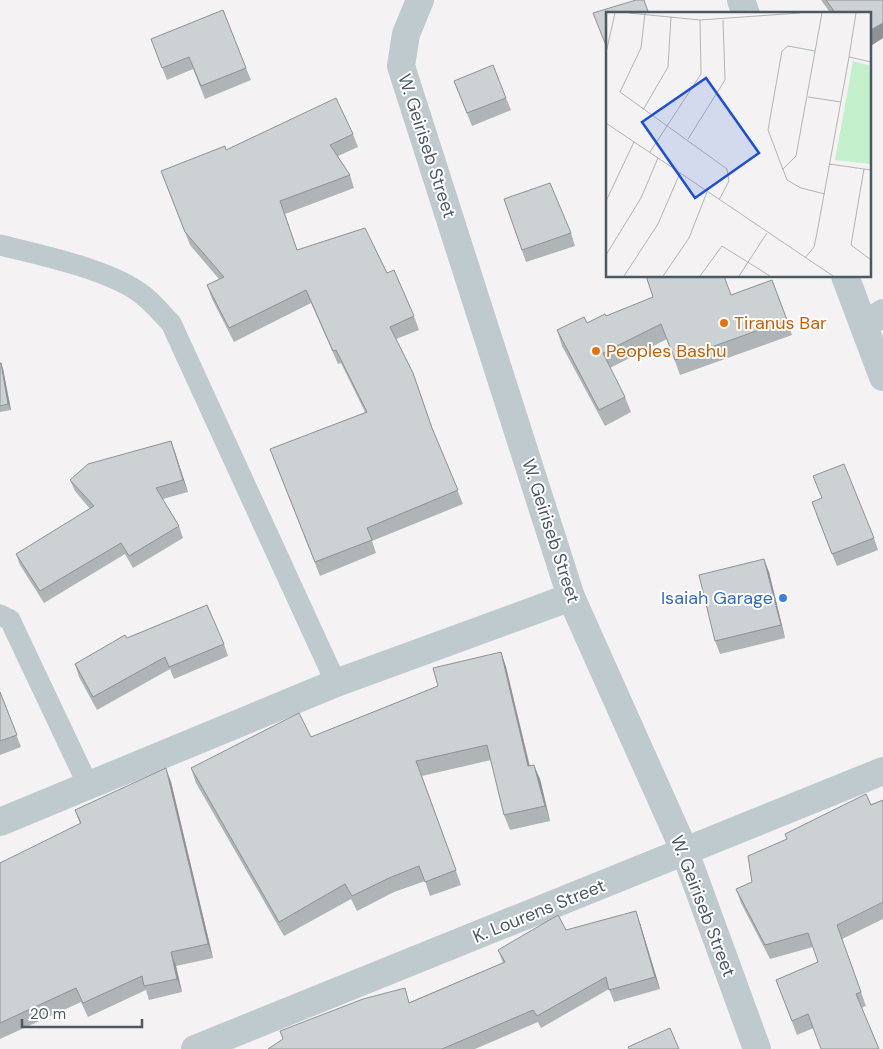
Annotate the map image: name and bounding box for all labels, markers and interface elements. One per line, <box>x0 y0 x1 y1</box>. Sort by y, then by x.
inset map <box>606 12 870 278</box>
street label: W. Geiriseb Street <box>392 71 462 221</box>
place label: Tiranus Bar <box>734 311 827 335</box>
marker: Tiranus Bar <box>718 317 730 329</box>
place label: Peoples Bashu <box>606 339 727 363</box>
marker: Peoples Bashu <box>590 345 602 357</box>
street label: W. Geiriseb Street <box>516 456 586 606</box>
place label: Isaiah Garage <box>661 586 773 610</box>
marker: Isaiah Garage <box>777 592 789 604</box>
street label: W. Geiriseb Street <box>665 832 741 980</box>
street label: K. Lourens Street <box>469 874 609 948</box>
scale bar <box>22 996 142 1028</box>
text: 20 m <box>30 1004 66 1024</box>

